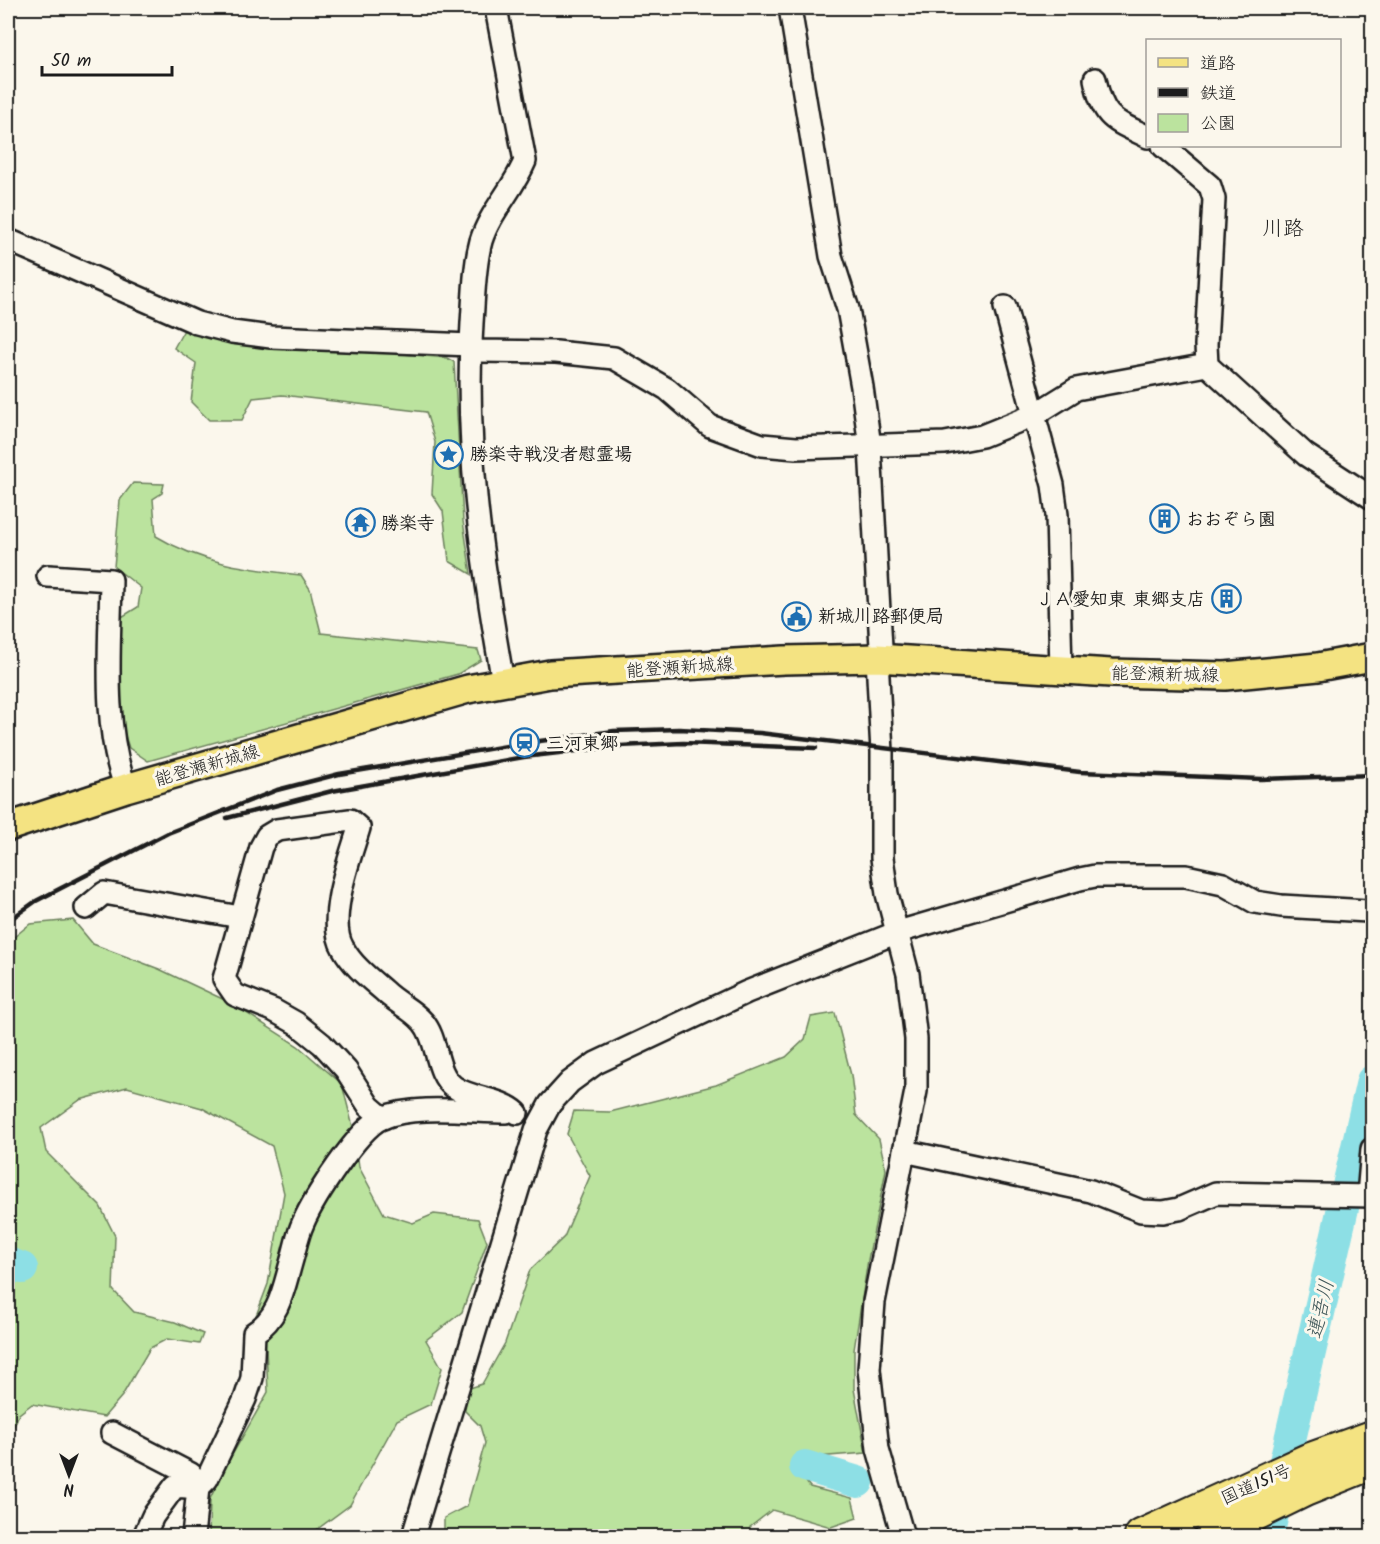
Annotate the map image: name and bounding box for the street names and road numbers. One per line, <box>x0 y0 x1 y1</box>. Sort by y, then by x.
street label: 能登瀬新城線 <box>625 650 735 687</box>
street label: 能登瀬新城線 <box>1111 660 1219 691</box>
street label: 能登瀬新城線 <box>152 738 263 795</box>
street label: 国道151号 <box>1216 1457 1297 1514</box>

